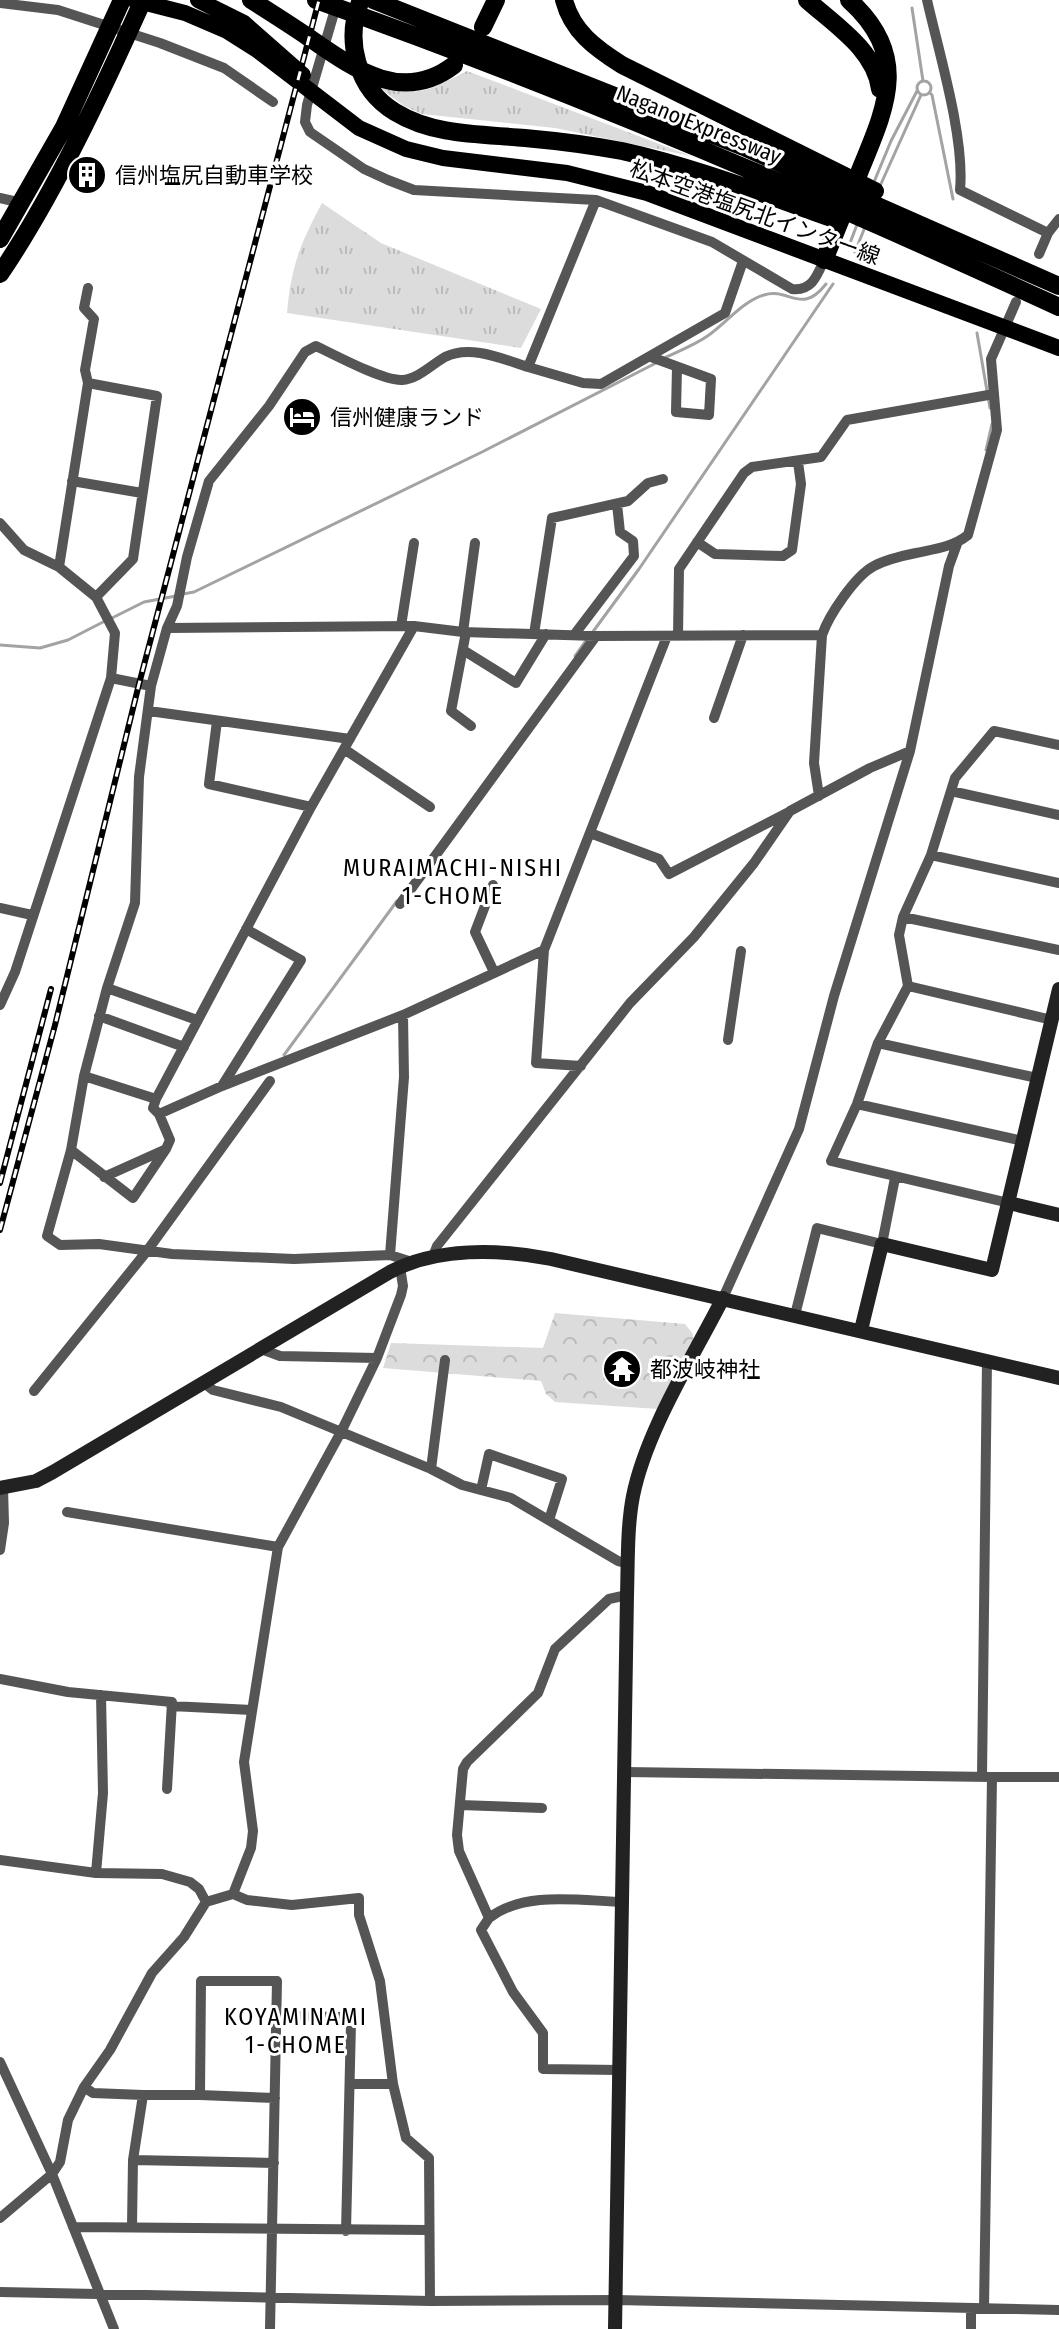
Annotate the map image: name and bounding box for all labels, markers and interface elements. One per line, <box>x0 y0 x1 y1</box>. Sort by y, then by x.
street label: Nagano Expressway <box>612 79 785 170</box>
building icon: 信州塩尻自動車学校 <box>66 154 108 196</box>
street label: 松本空港塩尻北インター線 <box>626 155 883 270</box>
place label: 信州塩尻自動車学校 <box>115 162 313 189</box>
hotel icon: 信州健康ランド <box>281 396 323 438</box>
place label: 信州健康ランド <box>330 404 484 431</box>
district label: MURAIMACHI-NISHI 1-CHOME <box>343 854 563 910</box>
temple icon: 都波岐神社 <box>601 1348 643 1390</box>
place label: 都波岐神社 <box>650 1356 760 1383</box>
district label: KOYAMINAMI 1-CHOME <box>224 2003 368 2059</box>

